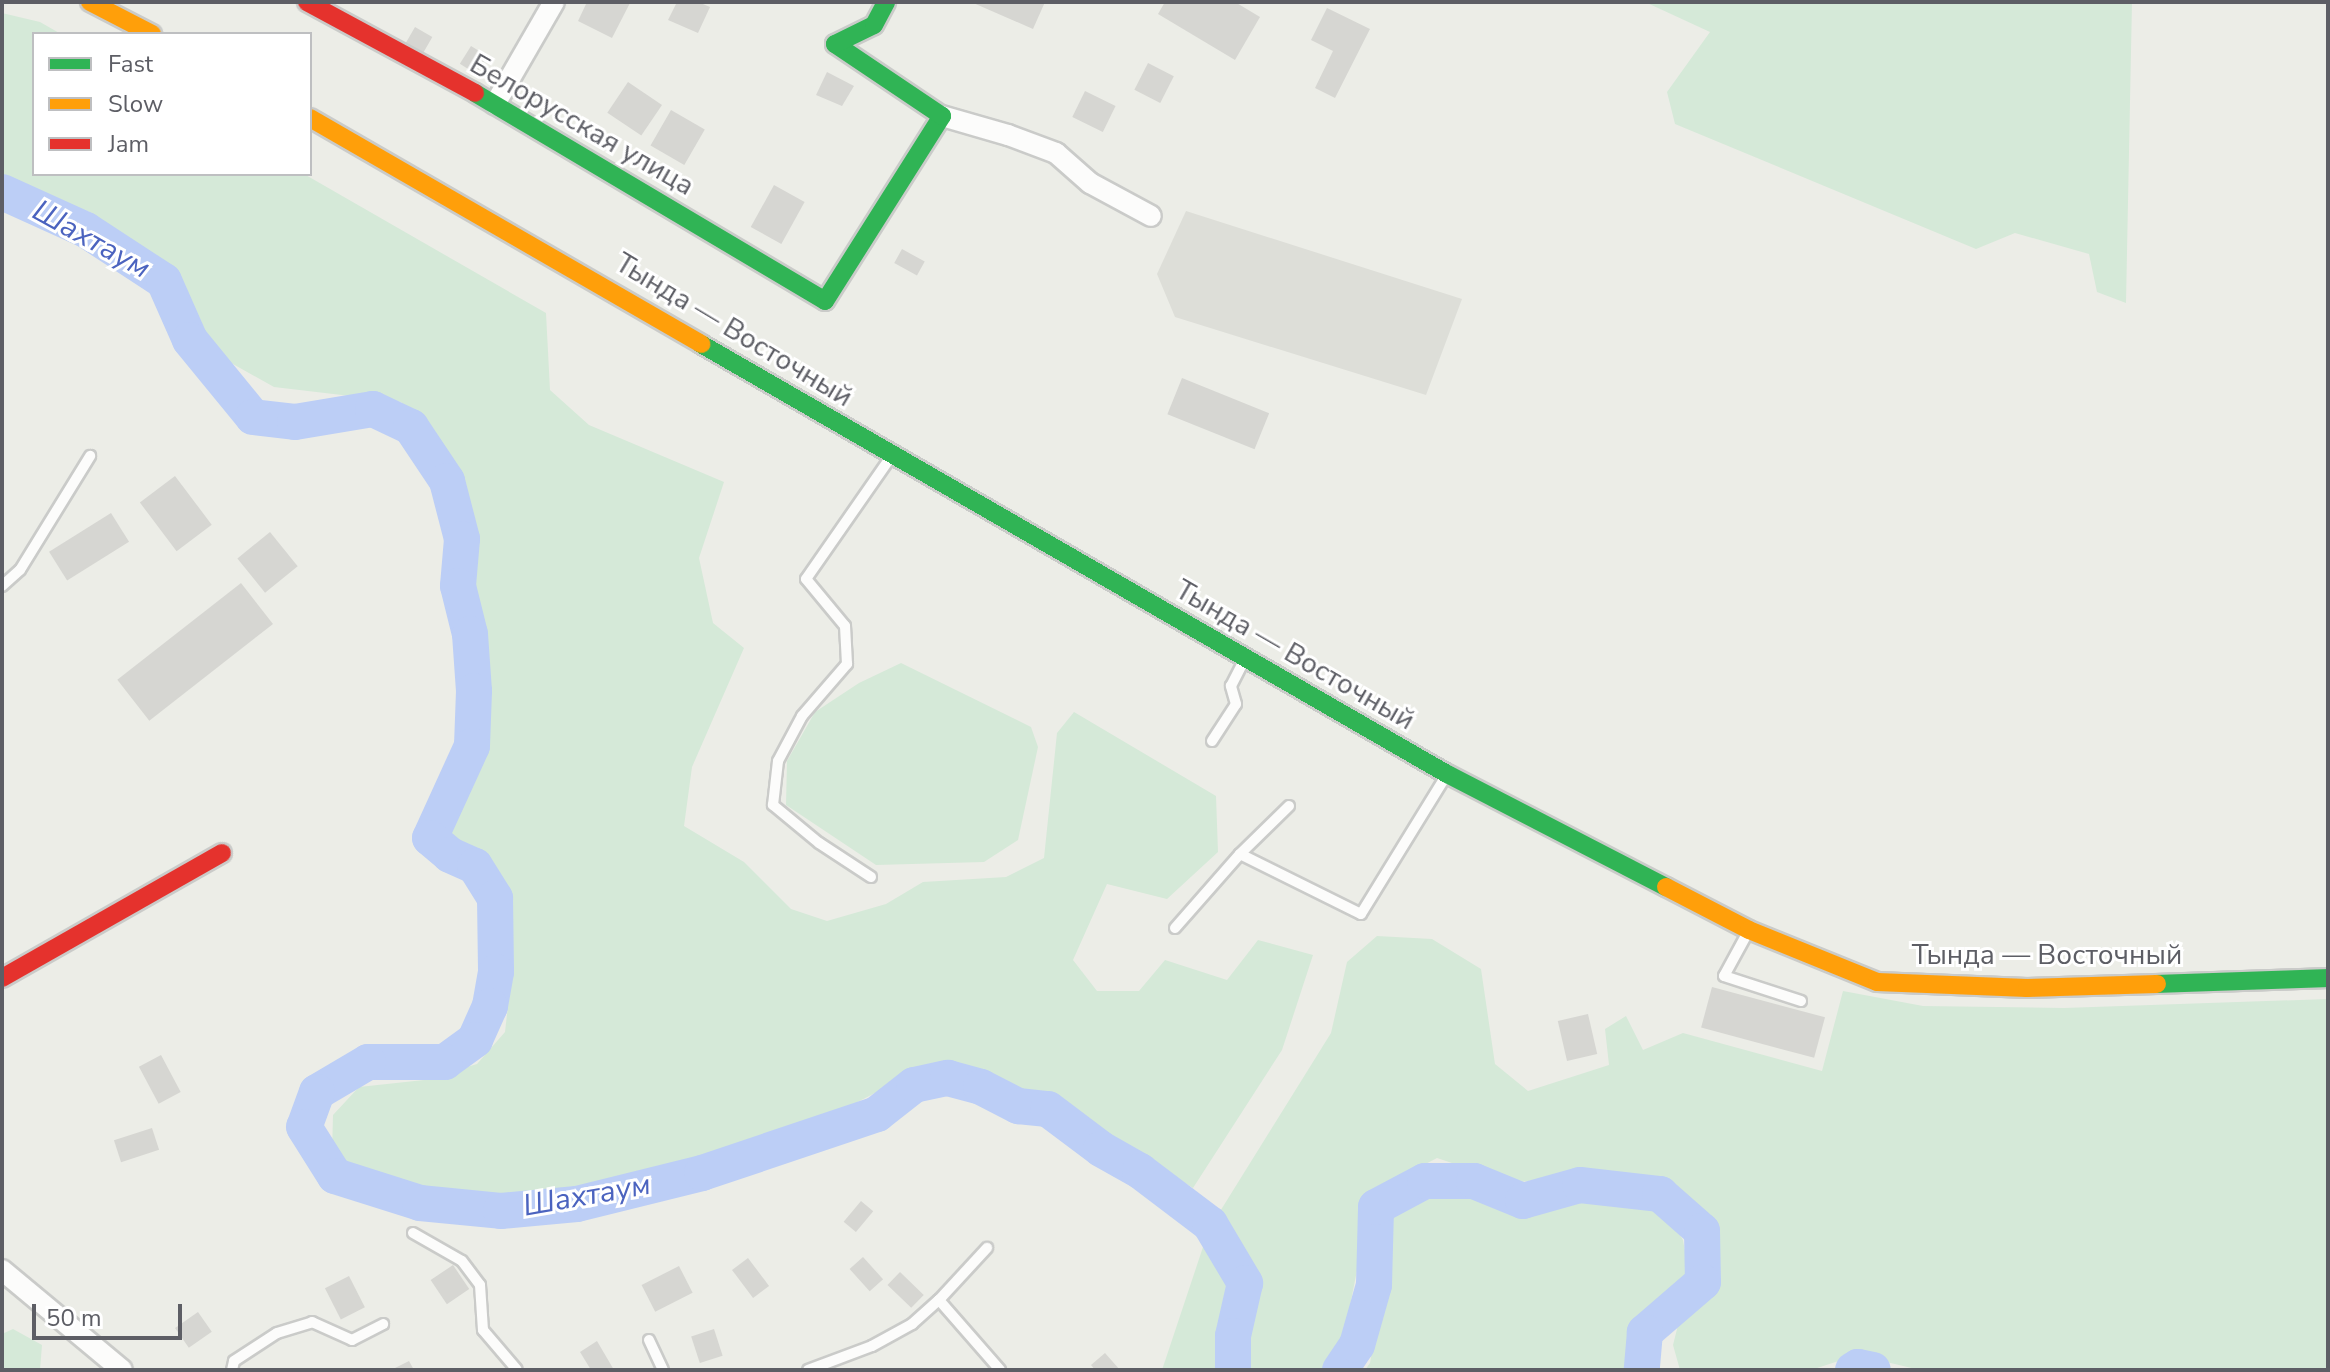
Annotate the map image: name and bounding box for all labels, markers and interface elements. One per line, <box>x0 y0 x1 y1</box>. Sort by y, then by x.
legend <box>32 32 312 176</box>
street label: Белорусская улица <box>464 47 700 203</box>
text: Fast <box>108 48 153 80</box>
text: Slow <box>108 88 163 120</box>
text: Jam <box>108 128 149 160</box>
water label: Шахтаум <box>26 193 156 287</box>
street label: Тында — Восточный <box>609 246 859 414</box>
street label: Тында — Восточный <box>1169 573 1421 737</box>
street label: Тында — Восточный <box>1912 938 2182 972</box>
water label: Шахтаум <box>520 1167 654 1225</box>
scale bar <box>36 1288 186 1338</box>
text: 50 m <box>46 1302 102 1334</box>

